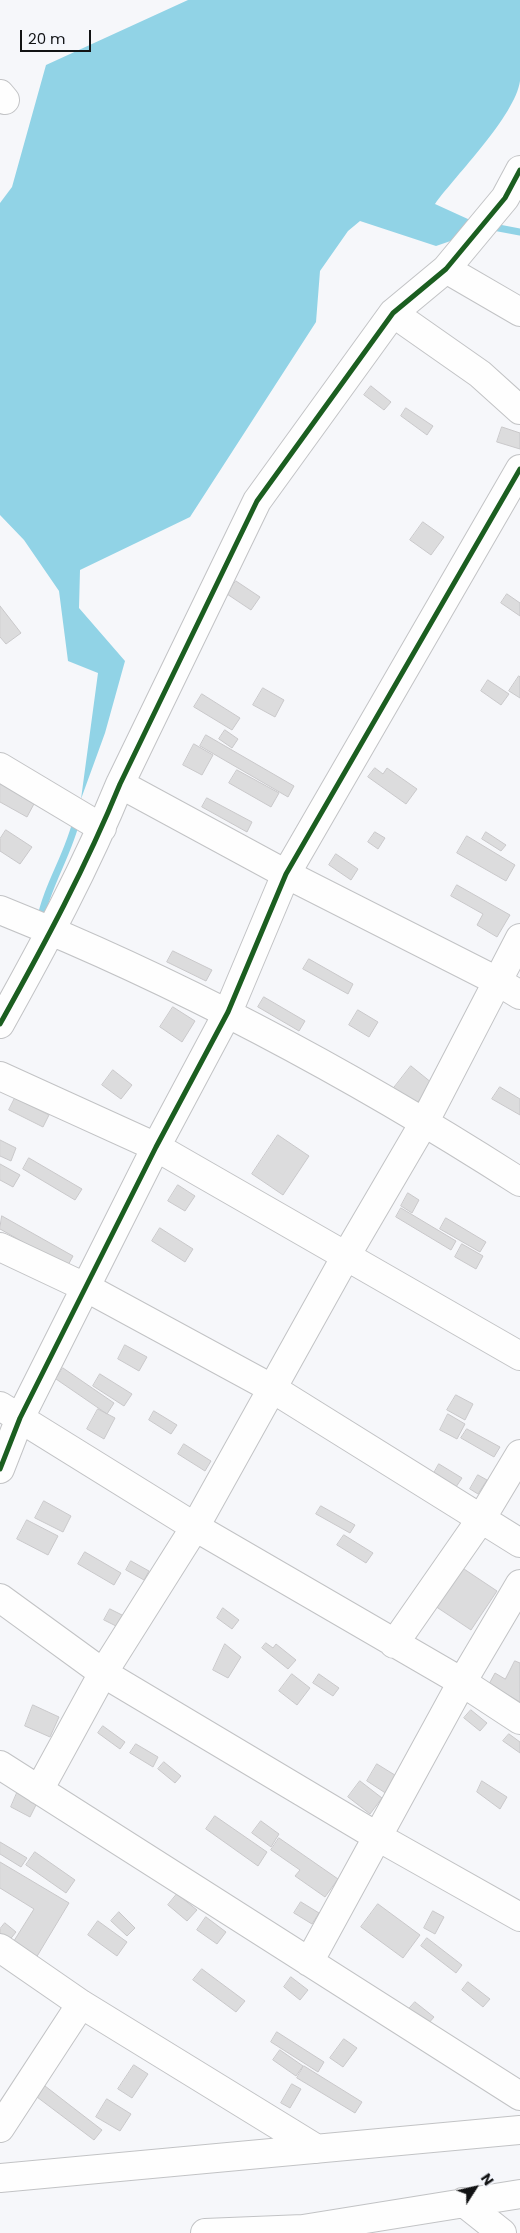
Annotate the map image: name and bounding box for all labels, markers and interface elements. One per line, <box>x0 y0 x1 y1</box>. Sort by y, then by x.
scale bar <box>22 20 94 52</box>
text: 20 m <box>28 28 66 49</box>
north arrow <box>450 2163 500 2213</box>
text: N <box>476 2169 498 2189</box>

